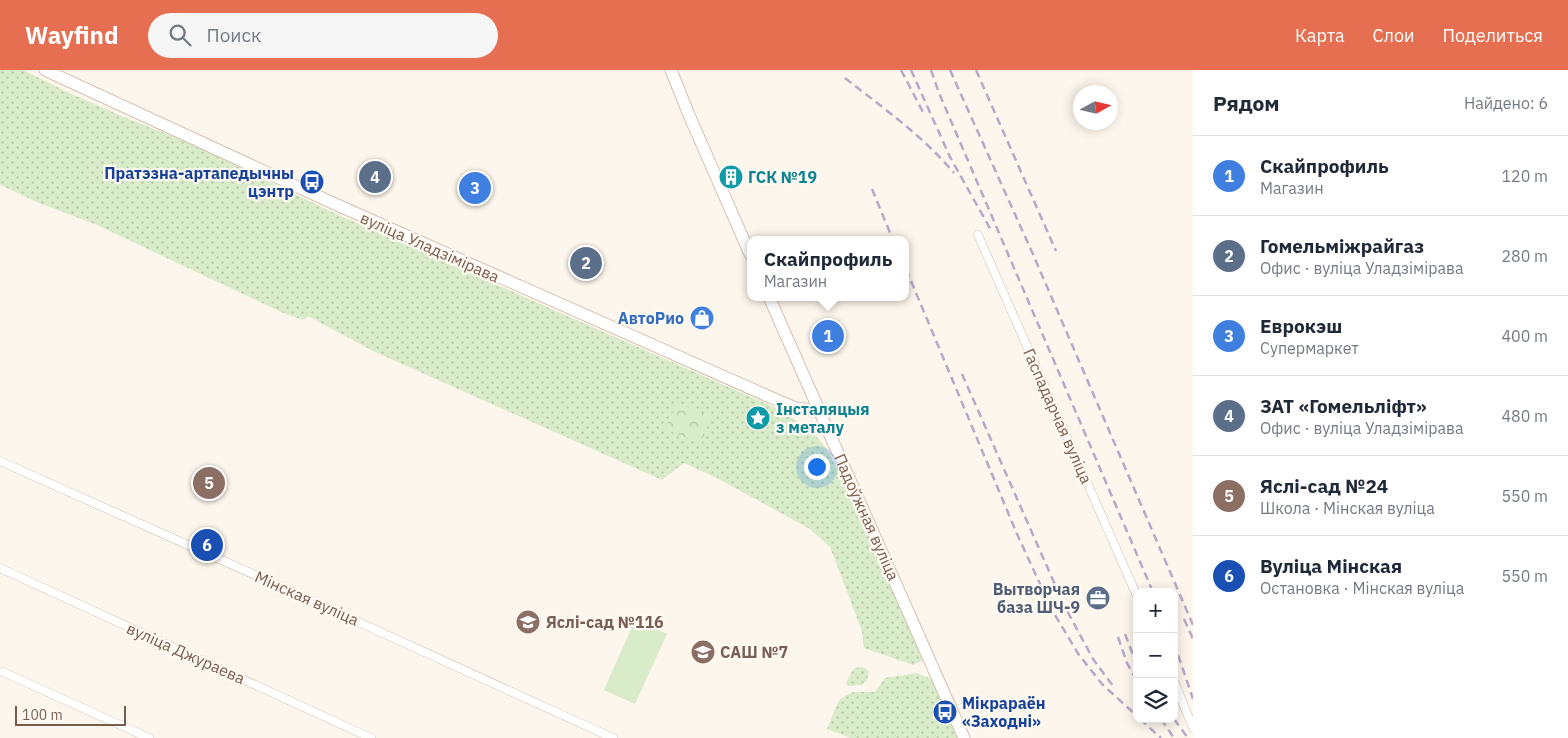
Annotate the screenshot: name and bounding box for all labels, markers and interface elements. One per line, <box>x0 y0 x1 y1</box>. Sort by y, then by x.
search box <box>148 13 498 58</box>
text: Wayfind <box>25 19 118 51</box>
icon: search <box>166 21 194 49</box>
text: Поиск <box>206 23 261 47</box>
text: Карта <box>1295 24 1345 47</box>
text: Слои <box>1373 24 1415 47</box>
text: Поделиться <box>1443 24 1543 47</box>
north arrow <box>1073 85 1118 130</box>
text: Рядом <box>1213 89 1280 117</box>
text: Найдено: 6 <box>1464 93 1548 113</box>
text: Скайпрофиль <box>1260 154 1389 178</box>
pin: 4 <box>359 158 391 196</box>
place label: Пратэзна-артапедычны цэнтр <box>104 163 294 201</box>
building icon: ГСК №19 <box>718 164 744 190</box>
text: 1 <box>1224 166 1234 186</box>
text: 120 m <box>1501 166 1548 186</box>
place label: ГСК №19 <box>748 167 817 187</box>
bus stop icon: Пратэзна-артапедычны цэнтр <box>299 169 325 195</box>
pin: 3 <box>459 169 491 207</box>
text: Магазин <box>1260 178 1324 198</box>
street label: вуліца Уладзімірава <box>357 207 503 287</box>
text: Гомельміжрайгаз <box>1260 234 1424 258</box>
popup <box>747 236 909 301</box>
pin: 2 <box>570 244 602 282</box>
text: 2 <box>1224 246 1234 266</box>
text: 280 m <box>1501 246 1548 266</box>
text: Скайпрофиль <box>764 247 892 271</box>
text: Офис · вуліца Уладзімірава <box>1260 258 1463 278</box>
text: Магазин <box>764 271 827 291</box>
shop icon: АвтоРио <box>689 305 715 331</box>
place label: АвтоРио <box>618 308 684 328</box>
text: Еврокэш <box>1260 314 1342 338</box>
pin: 1 <box>812 317 844 355</box>
text: 3 <box>1224 326 1234 346</box>
text: 400 m <box>1501 326 1548 346</box>
text: Супермаркет <box>1260 338 1359 358</box>
street label: Гаспадарчая вуліца <box>1019 345 1097 487</box>
text: ЗАТ «Гомельліфт» <box>1260 394 1427 418</box>
place label: Інсталяцыя з металу <box>776 399 870 437</box>
place icon: Інсталяцыя з металу <box>745 405 771 431</box>
text: 4 <box>1224 406 1234 426</box>
text: 480 m <box>1501 406 1548 426</box>
text: Офис · вуліца Уладзімірава <box>1260 418 1463 438</box>
street label: Падоўжная вуліца <box>830 450 904 584</box>
your location <box>804 454 830 480</box>
pin: 5 <box>193 464 225 502</box>
text: Яслі-сад №24 <box>1260 474 1388 498</box>
text: 5 <box>1224 486 1234 506</box>
text: 550 m <box>1501 486 1548 506</box>
text: Школа · Мінская вуліца <box>1260 498 1435 518</box>
pin: 6 <box>191 526 223 564</box>
text: Вуліца Мінская <box>1260 554 1402 578</box>
street label: Мінская вуліца <box>252 566 362 630</box>
text: 6 <box>1224 566 1234 586</box>
text: 550 m <box>1501 566 1548 586</box>
text: Остановка · Мінская вуліца <box>1260 578 1464 598</box>
place label: Вытворчая база ШЧ-9 <box>993 579 1080 617</box>
office icon: Вытворчая база ШЧ-9 <box>1085 585 1111 611</box>
map controls <box>1133 588 1178 723</box>
button: + <box>1133 588 1178 633</box>
school or university icon: Яслі-сад №116 <box>515 609 541 635</box>
place label: Яслі-сад №116 <box>546 612 664 632</box>
street label: вуліца Джураева <box>124 618 249 688</box>
button: − <box>1133 633 1178 678</box>
school or university icon: САШ №7 <box>690 639 716 665</box>
place label: САШ №7 <box>720 642 788 662</box>
button: layers <box>1133 678 1178 723</box>
place label: Мікрараён «Заходні» <box>962 693 1046 731</box>
bus stop icon: Мікрараён «Заходні» <box>932 699 958 725</box>
scale bar <box>15 703 126 726</box>
text: 100 m <box>22 706 63 724</box>

